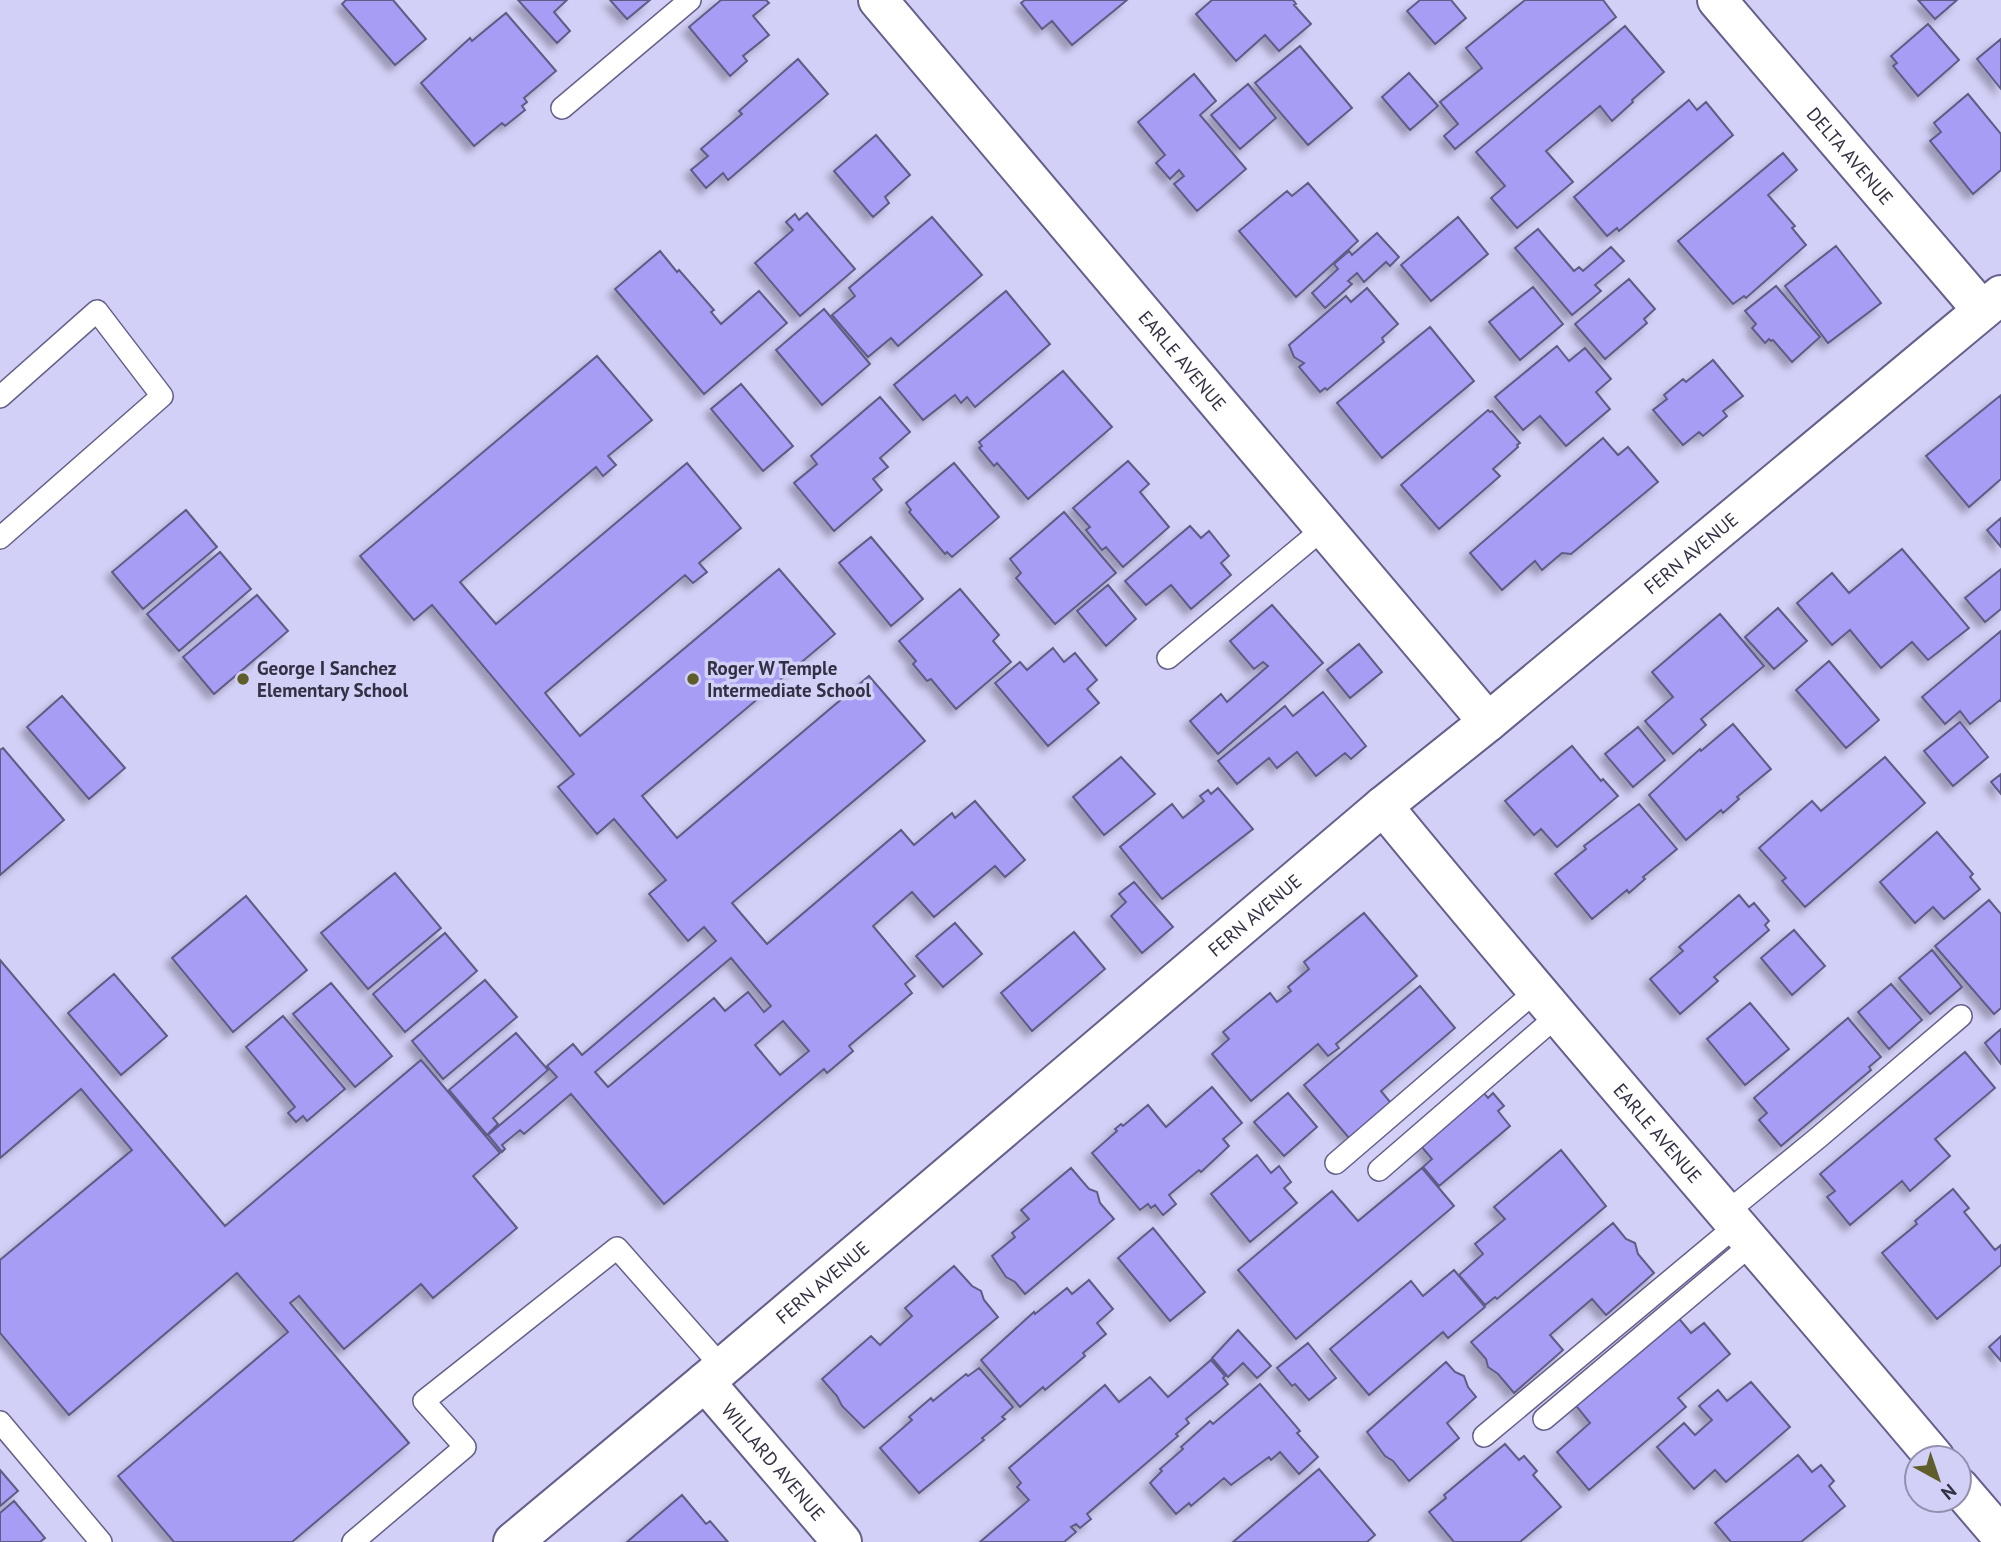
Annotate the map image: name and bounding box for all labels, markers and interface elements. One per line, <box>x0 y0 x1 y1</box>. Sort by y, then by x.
street label: DELTA AVENUE <box>1802 102 1899 210</box>
street label: EARLE AVENUE <box>1134 306 1232 416</box>
street label: FERN AVENUE <box>1639 507 1743 599</box>
place label: George I Sanchez Elementary School <box>257 656 408 702</box>
place label: Roger W Temple Intermediate School <box>707 656 871 702</box>
marker: George I Sanchez Elementary School <box>235 671 251 687</box>
marker: Roger W Temple Intermediate School <box>685 671 701 687</box>
street label: FERN AVENUE <box>1203 869 1306 962</box>
street label: EARLE AVENUE <box>1608 1078 1707 1188</box>
street label: FERN AVENUE <box>771 1236 874 1329</box>
street label: WILLARD AVENUE <box>716 1398 830 1525</box>
north arrow <box>1903 1444 1973 1514</box>
text: N <box>1936 1479 1961 1505</box>

